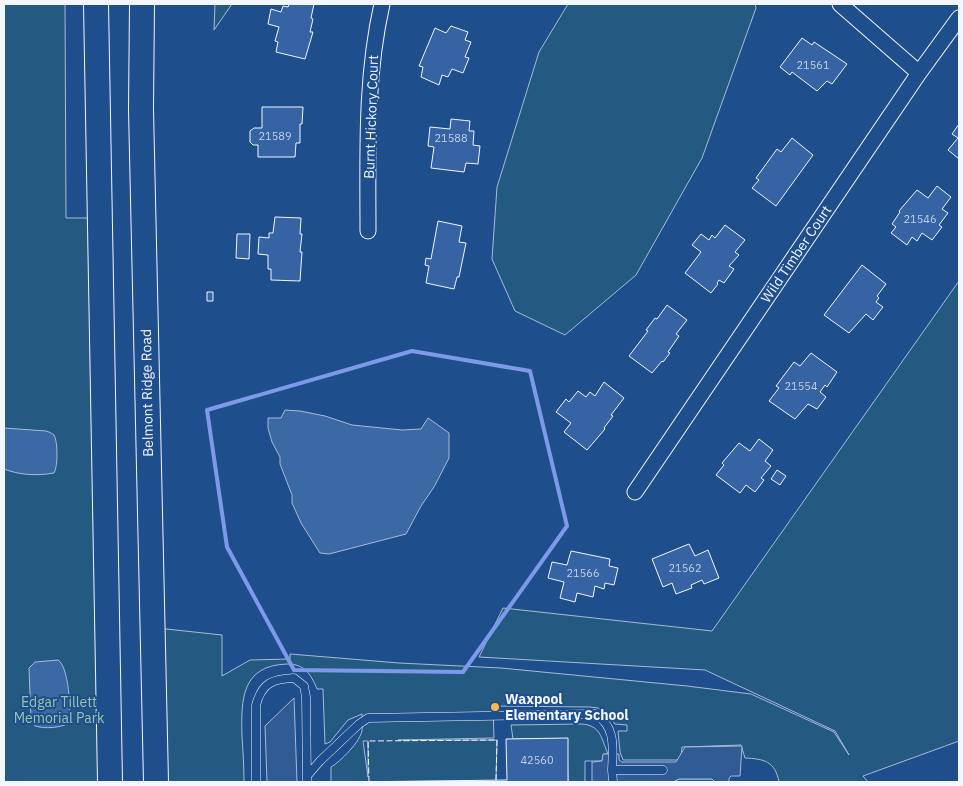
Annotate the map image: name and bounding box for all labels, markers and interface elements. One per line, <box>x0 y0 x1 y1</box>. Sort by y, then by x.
street label: Burnt Hickory Court <box>360 55 382 179</box>
house number: 21561 <box>797 58 830 72</box>
house number: 21589 <box>259 129 292 143</box>
house number: 21588 <box>435 131 468 145</box>
street label: Wild Timber Court <box>757 202 835 306</box>
house number: 21546 <box>904 212 937 226</box>
street label: Belmont Ridge Road <box>137 329 157 457</box>
house number: 21554 <box>785 379 818 393</box>
house number: 21562 <box>669 561 702 575</box>
house number: 21566 <box>567 566 600 580</box>
place label: Waxpool Elementary School <box>505 690 629 724</box>
park label: Edgar Tillett Memorial Park <box>14 693 105 727</box>
marker: Waxpool Elementary School <box>489 701 501 713</box>
house number: 42560 <box>521 753 554 767</box>

